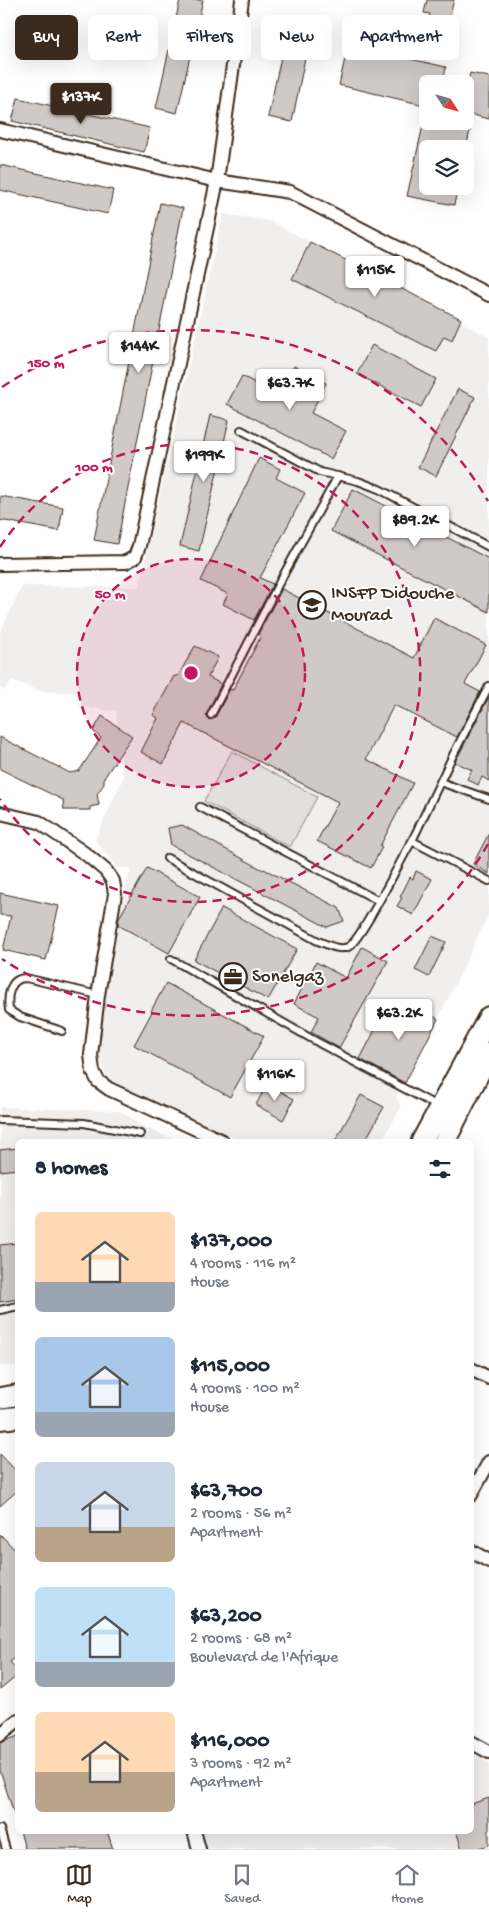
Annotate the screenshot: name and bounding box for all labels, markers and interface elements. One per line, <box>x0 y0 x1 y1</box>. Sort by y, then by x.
chip: Buy <box>15 15 78 60</box>
chip: Rent <box>88 15 158 60</box>
chip: Filters <box>168 15 251 60</box>
chip: New <box>261 15 332 60</box>
chip: Apartment <box>342 15 459 60</box>
north arrow <box>419 75 474 130</box>
map controls <box>419 75 474 195</box>
pin: $137K <box>46 82 116 125</box>
text: $137K <box>61 89 101 108</box>
button: layers <box>419 140 474 195</box>
pin: $115K <box>340 256 410 298</box>
text: $115K <box>356 262 394 281</box>
pin: $144K <box>104 332 174 374</box>
text: $144K <box>120 338 158 357</box>
text: 150 m <box>27 355 65 373</box>
pin: $63.7K <box>249 368 331 411</box>
text: $63.7K <box>267 375 313 394</box>
pin: $199K <box>169 440 239 483</box>
text: $199K <box>185 447 223 466</box>
text: 100 m <box>74 459 113 477</box>
pin: $89.2K <box>374 506 456 548</box>
text: $89.2K <box>392 512 438 531</box>
place label: INSFP Didouche Mourad <box>331 583 455 628</box>
text: 50 m <box>95 586 126 604</box>
school or university icon: INSFP Didouche Mourad <box>297 590 327 620</box>
centre of rings <box>182 664 200 682</box>
office icon: Sonelgaz <box>218 962 248 992</box>
place label: Sonelgaz <box>252 966 324 989</box>
pin: $63.2K <box>358 998 440 1041</box>
text: $63.2K <box>376 1005 422 1024</box>
pin: $116K <box>240 1060 310 1102</box>
text: $116K <box>256 1066 294 1085</box>
icon: filters <box>426 1155 454 1183</box>
text: 8 homes <box>35 1157 107 1182</box>
text: $137,000 <box>190 1230 272 1255</box>
icon: home <box>75 1232 135 1292</box>
text: 4 rooms · 116 m² <box>190 1255 296 1274</box>
text: House <box>190 1274 229 1293</box>
text: $115,000 <box>190 1355 270 1380</box>
icon: home <box>75 1357 135 1417</box>
text: 4 rooms · 100 m² <box>190 1380 300 1399</box>
text: House <box>190 1399 229 1418</box>
text: $63,700 <box>190 1480 262 1505</box>
icon: home <box>75 1482 135 1542</box>
text: 2 rooms · 56 m² <box>190 1505 292 1524</box>
text: Apartment <box>190 1524 262 1543</box>
text: $63,200 <box>190 1605 262 1630</box>
icon: home <box>75 1607 135 1667</box>
text: 2 rooms · 68 m² <box>190 1630 292 1649</box>
text: Boulevard de l'Afrique <box>190 1649 338 1668</box>
text: $116,000 <box>190 1730 269 1755</box>
icon: home <box>75 1732 135 1792</box>
text: 3 rooms · 92 m² <box>190 1755 292 1774</box>
text: Apartment <box>190 1774 262 1793</box>
tab: Map <box>65 1861 93 1908</box>
tab: Saved <box>224 1861 260 1908</box>
tab: Home <box>391 1861 424 1908</box>

